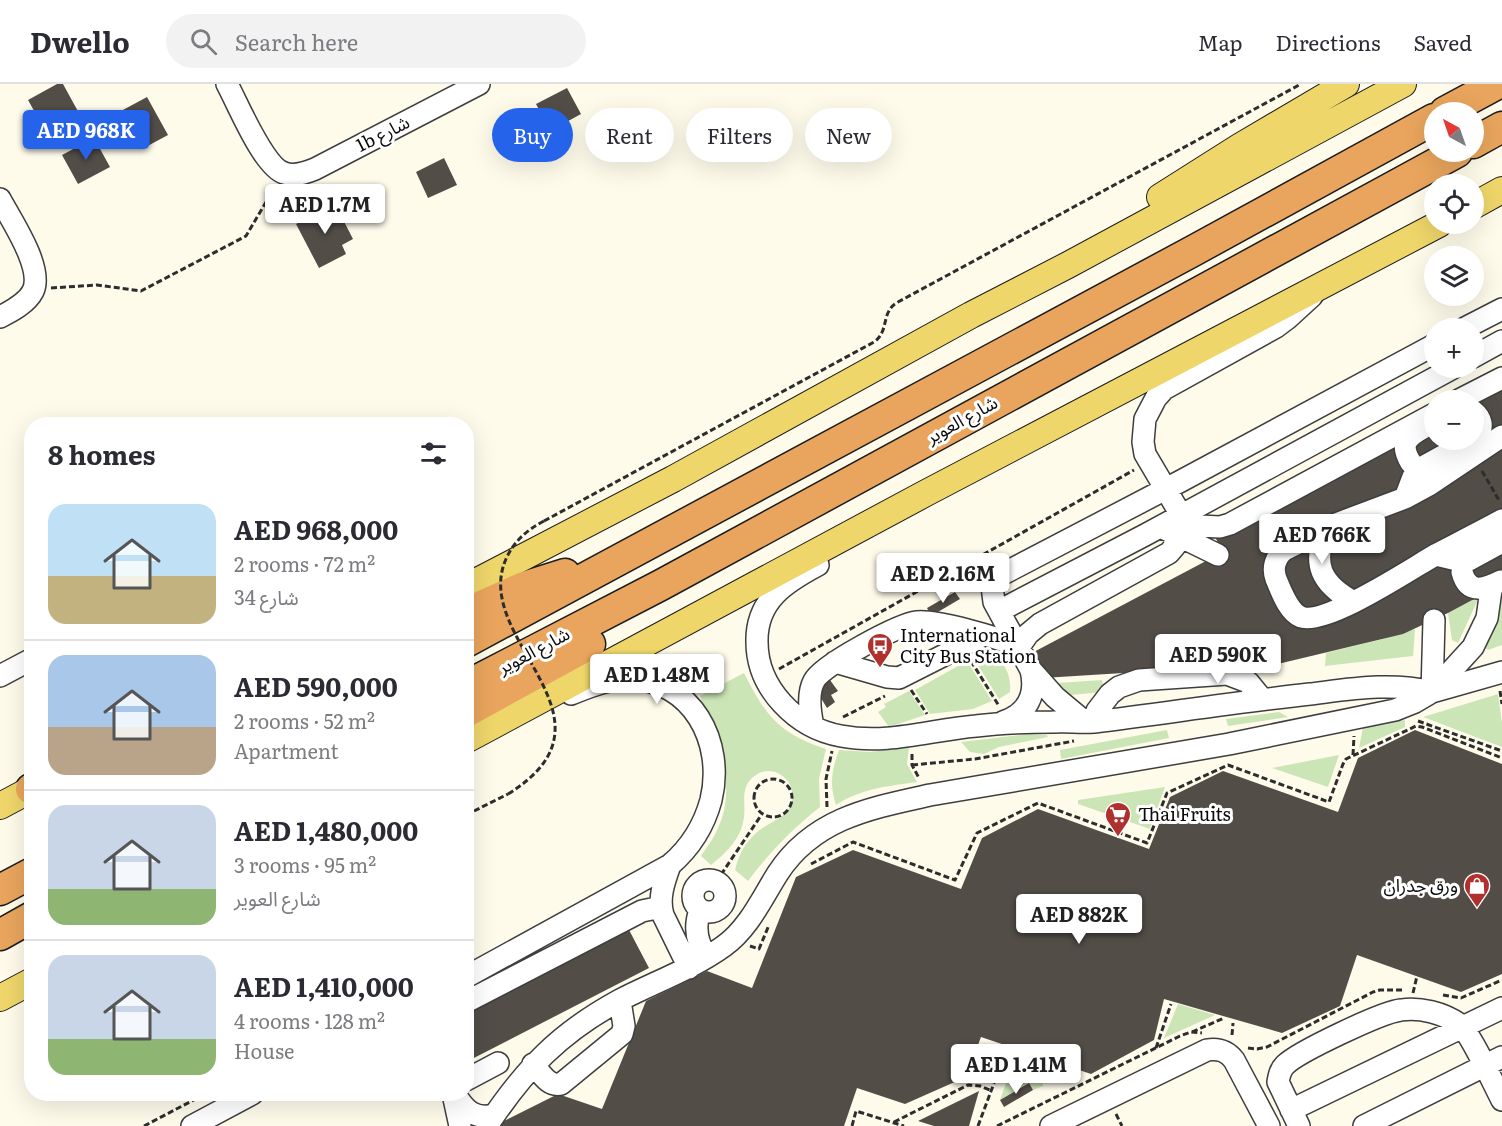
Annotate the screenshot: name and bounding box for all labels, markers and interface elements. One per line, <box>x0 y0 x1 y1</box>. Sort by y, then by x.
search box <box>166 14 586 68</box>
text: Dwello <box>30 20 130 62</box>
icon: search <box>187 25 220 58</box>
text: Search here <box>235 25 358 58</box>
text: Map <box>1198 26 1243 57</box>
text: Directions <box>1276 26 1381 57</box>
text: Saved <box>1414 26 1472 57</box>
north arrow <box>1424 102 1484 162</box>
map controls <box>1424 102 1484 450</box>
street label: 1b شارع <box>351 108 415 159</box>
chip: Buy <box>492 108 573 162</box>
chip: Rent <box>585 108 674 162</box>
chip: Filters <box>686 108 793 162</box>
chip: New <box>805 108 892 162</box>
pin: AED 968K <box>24 110 148 161</box>
text: AED 968K <box>37 114 135 144</box>
button: locate <box>1424 174 1484 234</box>
pin: AED 1.7M <box>263 184 387 235</box>
text: AED 1.7M <box>279 188 371 218</box>
button: layers <box>1424 246 1484 306</box>
button: + <box>1424 318 1484 378</box>
street label: شارع العوير <box>920 388 1003 452</box>
button: − <box>1424 390 1484 450</box>
text: 8 homes <box>48 434 156 473</box>
icon: filters <box>417 437 450 470</box>
text: AED 968,000 <box>234 509 398 548</box>
pin: AED 766K <box>1260 514 1384 565</box>
text: AED 766K <box>1273 518 1371 548</box>
icon: home <box>96 528 168 600</box>
text: 2 rooms · 72 m² <box>234 548 375 578</box>
pin: AED 2.16M <box>874 553 1012 604</box>
text: AED 2.16M <box>891 557 996 587</box>
text: شارع 34 <box>234 581 299 611</box>
street label: شارع العوير <box>492 619 575 682</box>
place label: International City Bus Station <box>900 621 1037 669</box>
bus stop icon: International City Bus Station <box>865 631 895 669</box>
pin: AED 590K <box>1156 634 1280 685</box>
text: AED 590K <box>1169 638 1267 668</box>
pin: AED 1.48M <box>588 654 726 705</box>
text: AED 1.48M <box>604 658 710 688</box>
text: AED 590,000 <box>234 666 398 705</box>
icon: home <box>96 679 168 751</box>
text: 2 rooms · 52 m² <box>234 705 375 735</box>
text: Apartment <box>234 735 339 765</box>
supermarket icon: Thai Fruits <box>1103 800 1133 838</box>
place label: Thai Fruits <box>1138 800 1231 827</box>
text: AED 1,480,000 <box>234 810 418 849</box>
icon: home <box>96 829 168 901</box>
text: 3 rooms · 95 m² <box>234 849 376 879</box>
place label: ورق جدران <box>1383 871 1458 898</box>
shop icon: ورق جدران <box>1462 871 1492 909</box>
text: شارع العوير <box>234 882 321 912</box>
pin: AED 882K <box>1017 894 1141 945</box>
text: AED 882K <box>1030 898 1128 928</box>
text: AED 1,410,000 <box>234 966 414 1005</box>
icon: home <box>96 979 168 1051</box>
text: 4 rooms · 128 m² <box>234 1005 385 1035</box>
text: House <box>234 1035 294 1065</box>
pin: AED 1.41M <box>947 1044 1085 1095</box>
text: AED 1.41M <box>965 1048 1067 1078</box>

